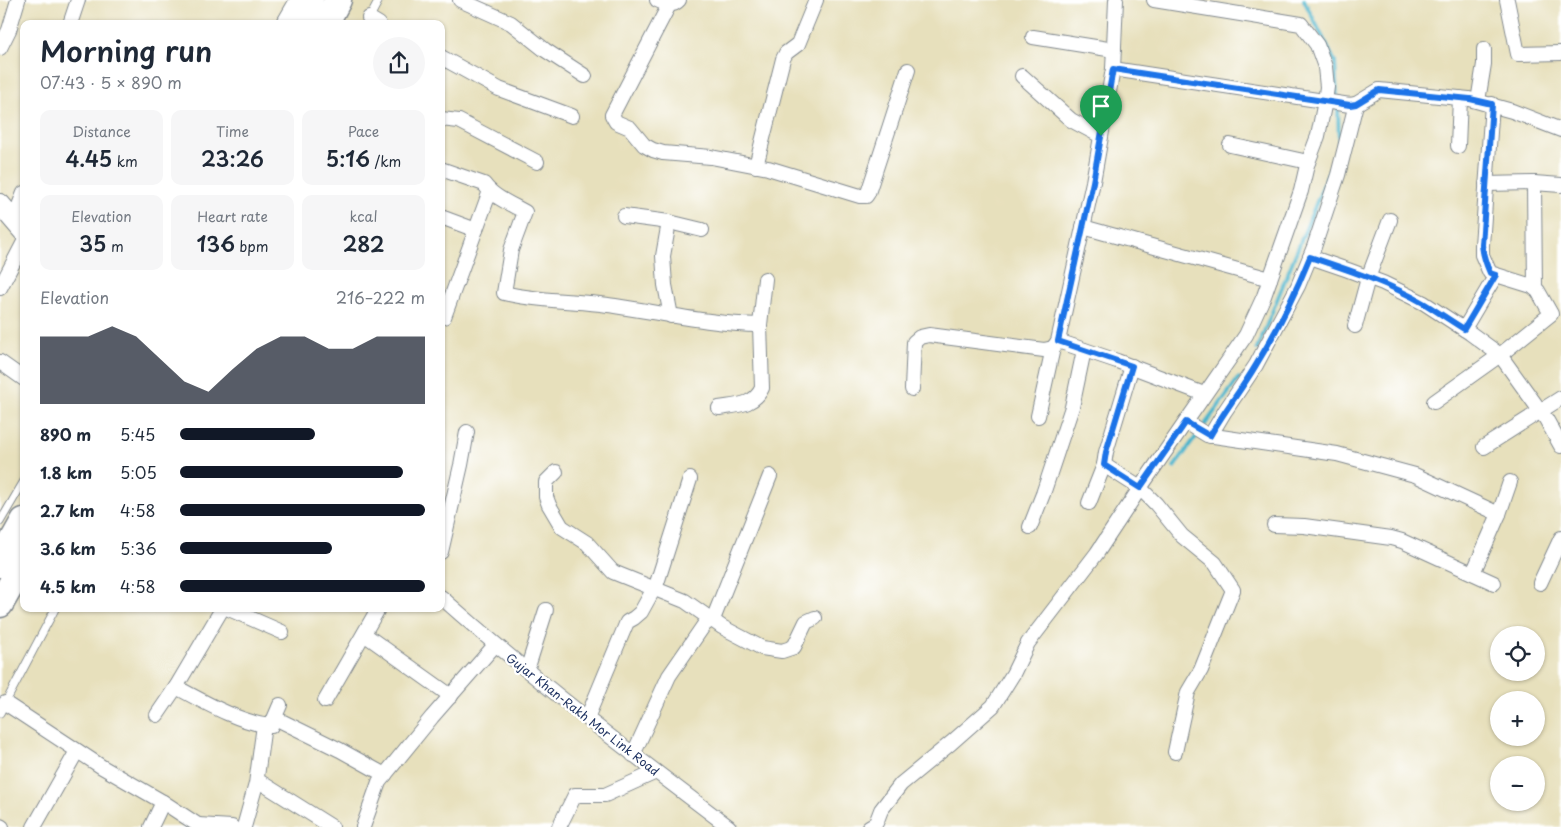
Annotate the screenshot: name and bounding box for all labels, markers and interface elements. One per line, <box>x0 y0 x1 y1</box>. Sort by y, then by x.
text: Morning run <box>40 29 212 72</box>
button: share <box>373 37 425 89</box>
text: 07:43 · 5 × 890 m <box>40 70 182 94</box>
pin <box>1080 85 1122 136</box>
icon: arrive <box>1087 92 1115 120</box>
text: Distance <box>72 121 131 142</box>
text: Time <box>216 121 249 142</box>
text: Pace <box>348 121 379 142</box>
text: 4.45 <box>65 142 112 174</box>
text: 23:26 <box>201 142 264 174</box>
text: 5:16 <box>326 142 370 174</box>
text: km <box>112 151 138 172</box>
text: /km <box>370 151 401 172</box>
text: Elevation <box>71 206 132 227</box>
text: Heart rate <box>197 206 268 227</box>
text: kcal <box>350 206 377 227</box>
text: 35 <box>79 227 106 259</box>
text: 136 <box>197 227 235 259</box>
text: 282 <box>342 227 385 259</box>
text: m <box>106 236 124 257</box>
text: bpm <box>235 236 269 257</box>
text: Elevation <box>40 285 109 309</box>
text: 216–222 m <box>336 285 425 309</box>
text: 890 m <box>40 422 91 446</box>
text: 5:45 <box>120 422 155 446</box>
text: 1.8 km <box>40 460 92 484</box>
text: 5:05 <box>120 460 157 484</box>
text: 2.7 km <box>40 498 95 522</box>
text: 4:58 <box>120 498 155 522</box>
text: 3.6 km <box>40 536 96 560</box>
text: 5:36 <box>120 536 157 560</box>
text: 4.5 km <box>40 574 96 598</box>
text: 4:58 <box>120 574 155 598</box>
map controls <box>1490 626 1545 811</box>
button: locate <box>1490 626 1545 681</box>
street label: Gujar Khan-Rakh Mor Link Road <box>503 648 663 780</box>
button: + <box>1490 691 1545 746</box>
button: − <box>1490 756 1545 811</box>

